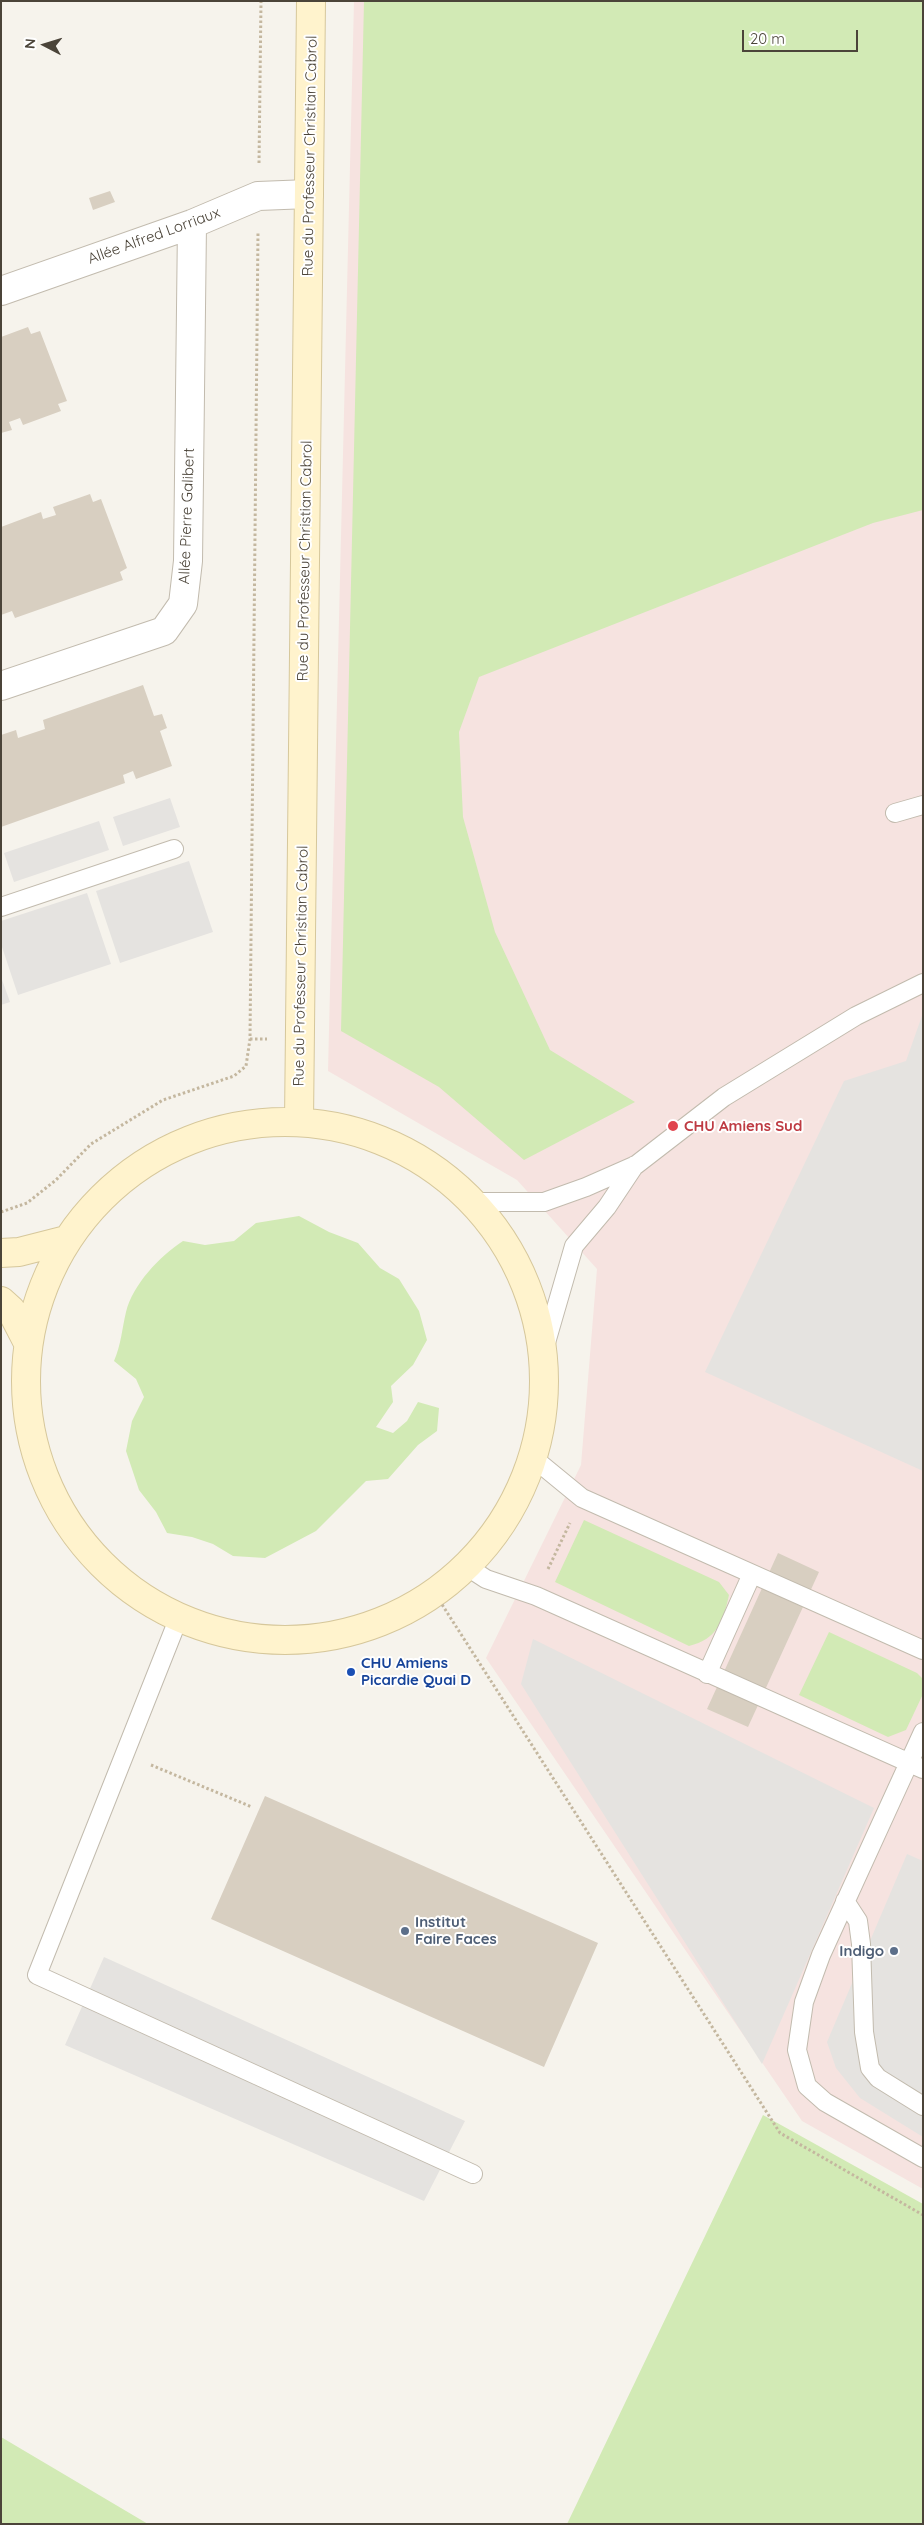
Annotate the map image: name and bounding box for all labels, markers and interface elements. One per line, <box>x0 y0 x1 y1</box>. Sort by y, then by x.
north arrow <box>20 20 70 70</box>
scale bar <box>744 20 860 52</box>
text: 20 m <box>750 29 785 48</box>
street label: Rue du Professeur Christian Cabrol <box>299 35 321 277</box>
text: N <box>21 38 39 50</box>
street label: Allée Alfred Lorriaux <box>85 204 223 268</box>
street label: Rue du Professeur Christian Cabrol <box>294 440 316 682</box>
street label: Allée Pierre Galibert <box>176 447 198 585</box>
street label: Rue du Professeur Christian Cabrol <box>290 845 312 1087</box>
place label: CHU Amiens Sud <box>684 1117 802 1135</box>
marker: CHU Amiens Sud <box>666 1119 680 1133</box>
place label: CHU Amiens Picardie Quai D <box>361 1654 471 1689</box>
marker: CHU Amiens Picardie Quai D <box>345 1666 357 1678</box>
place label: Institut Faire Faces <box>415 1913 497 1948</box>
marker: Institut Faire Faces <box>399 1925 411 1937</box>
place label: Indigo <box>839 1942 884 1960</box>
marker: Indigo <box>888 1945 900 1957</box>

